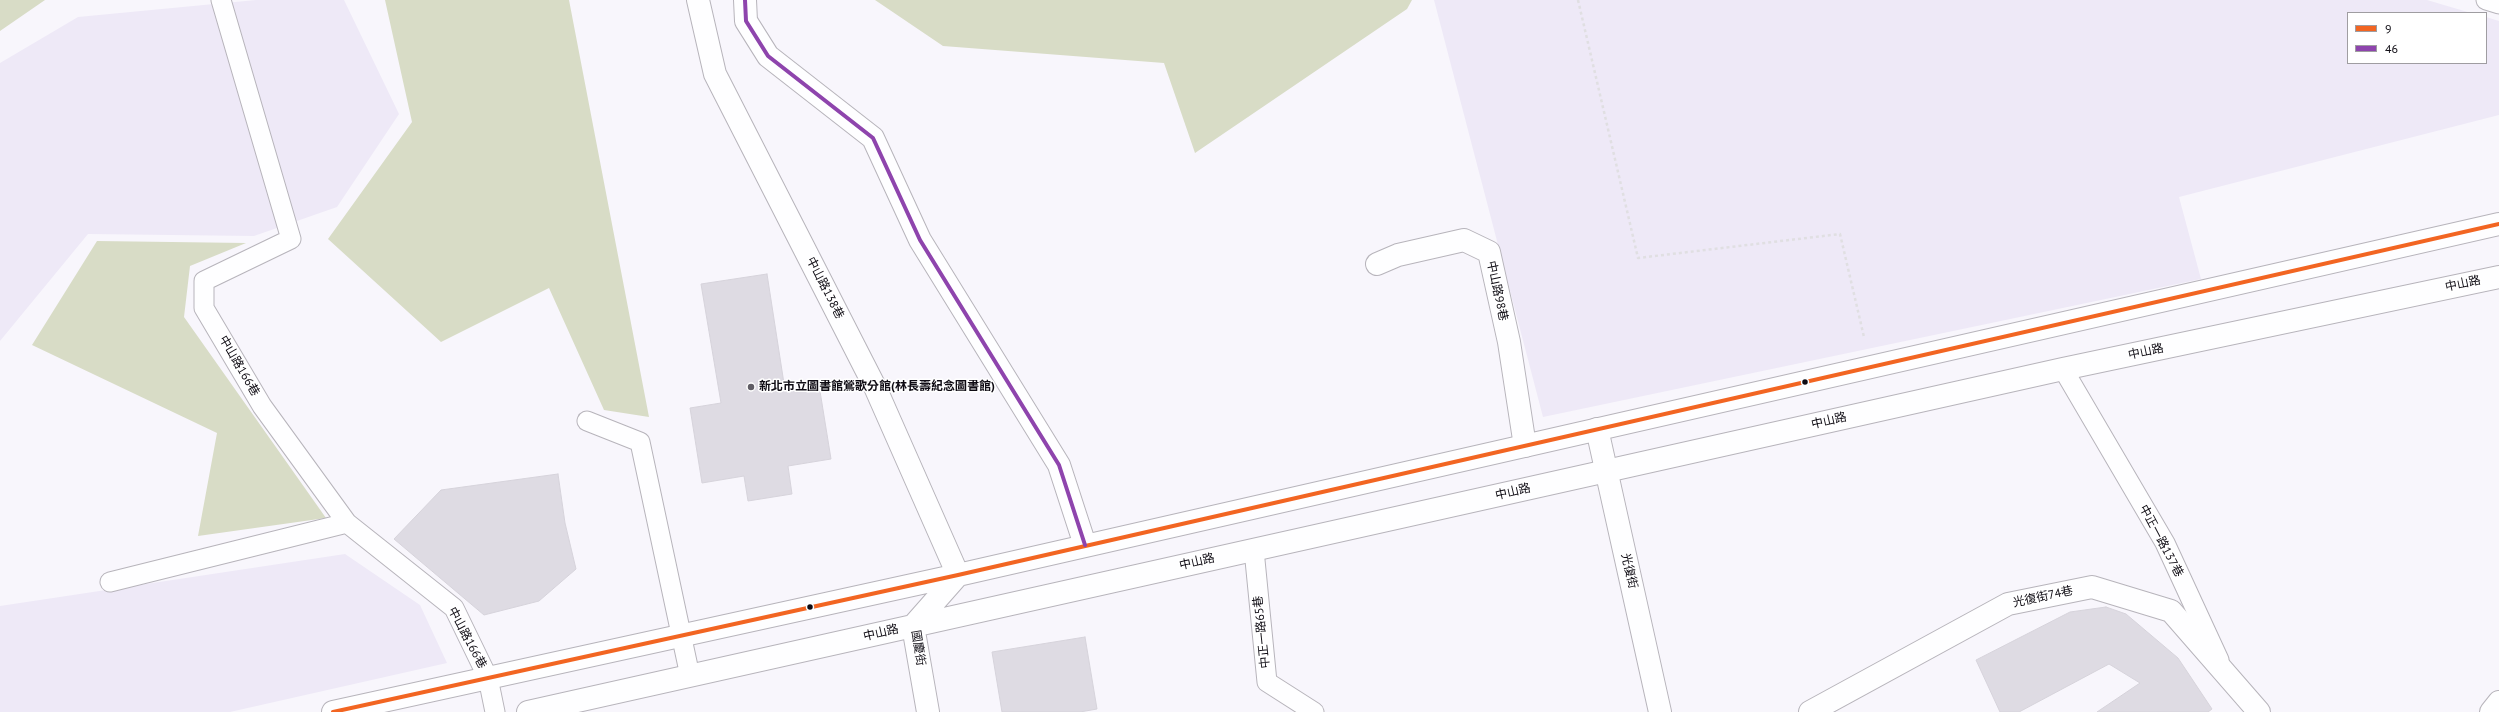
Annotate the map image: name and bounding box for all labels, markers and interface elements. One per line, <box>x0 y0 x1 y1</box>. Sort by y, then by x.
legend <box>2347 12 2487 64</box>
text: 9 <box>2385 21 2392 36</box>
text: 46 <box>2385 41 2398 56</box>
street label: 中山路138巷 <box>803 255 847 321</box>
street label: 中山路98巷 <box>1484 260 1510 322</box>
street label: 中山路 <box>2444 273 2482 295</box>
street label: 中山路166巷 <box>216 333 262 399</box>
street label: 中山路 <box>2127 341 2165 363</box>
unlabelled marker <box>1800 377 1810 387</box>
place label: 新北市立圖書館鶯歌分館(林長壽紀念圖書館) <box>759 380 995 394</box>
marker: 新北市立圖書館鶯歌分館(林長壽紀念圖書館) <box>746 382 756 392</box>
street label: 中山路 <box>1810 410 1848 432</box>
street label: 中山路 <box>1494 481 1532 503</box>
street label: 中正一路137巷 <box>2136 502 2186 580</box>
street label: 中山路 <box>1178 551 1216 573</box>
street label: 光復街 <box>1618 552 1640 590</box>
street label: 光復街74巷 <box>2012 584 2074 610</box>
street label: 中正一路65巷 <box>1251 595 1273 669</box>
unlabelled marker <box>805 602 815 612</box>
street label: 中山路166巷 <box>445 605 489 671</box>
street label: 中山路 <box>862 622 900 644</box>
street label: 國慶街 <box>908 629 928 667</box>

